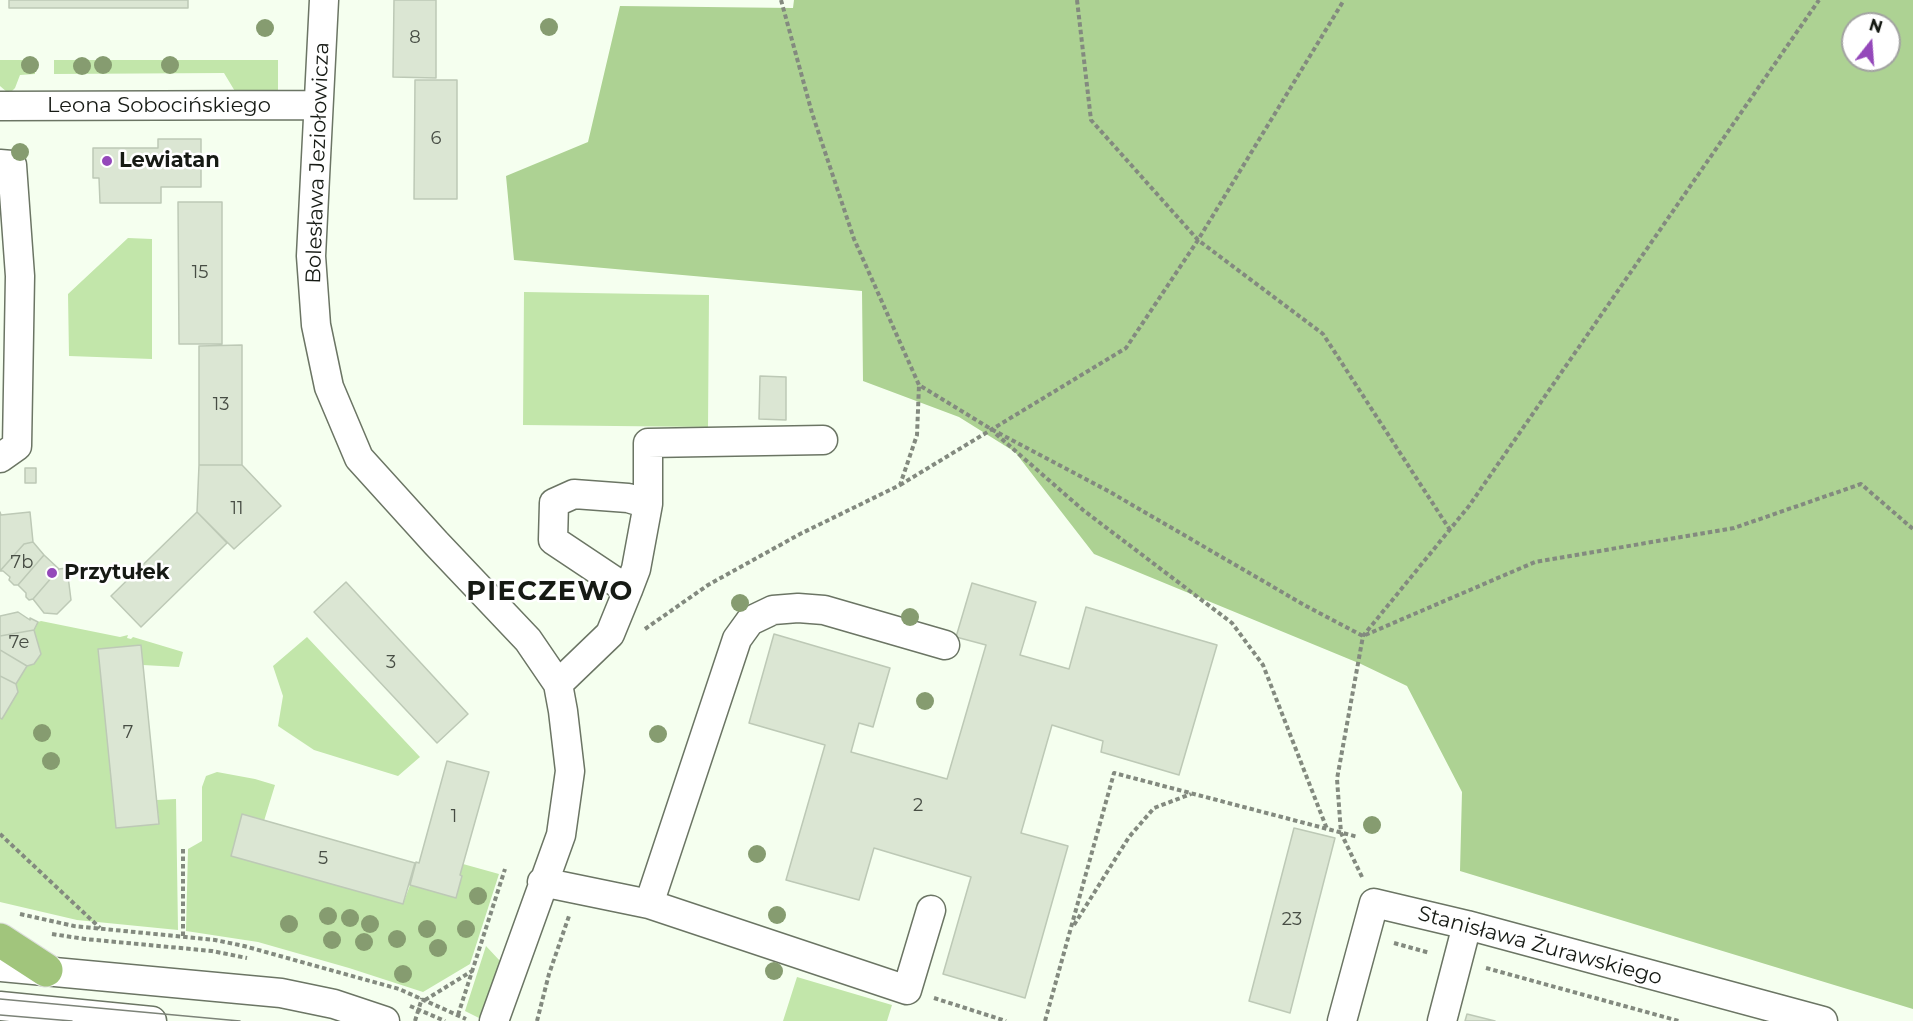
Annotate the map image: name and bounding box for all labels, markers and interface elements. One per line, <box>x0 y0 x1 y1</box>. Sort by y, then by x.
north arrow <box>1841 12 1901 72</box>
text: N <box>1867 15 1885 37</box>
house number: 8 <box>409 27 421 49</box>
street label: Bolesława Jeziołowicza <box>301 42 335 284</box>
street label: Leona Sobocińskiego <box>47 93 271 119</box>
house number: 6 <box>431 128 441 150</box>
place label: Lewiatan <box>119 148 220 174</box>
marker: Lewiatan <box>100 154 114 168</box>
house number: 15 <box>192 262 208 284</box>
house number: 13 <box>213 394 229 416</box>
house number: 11 <box>231 498 243 520</box>
house number: 7b <box>11 552 33 574</box>
place label: Przytułek <box>64 560 170 586</box>
marker: Przytułek <box>45 566 59 580</box>
district label: PIECZEWO <box>466 576 634 608</box>
house number: 7e <box>9 632 29 654</box>
house number: 3 <box>386 652 396 674</box>
house number: 7 <box>123 722 133 744</box>
house number: 2 <box>913 795 923 817</box>
house number: 1 <box>451 806 457 828</box>
house number: 5 <box>318 848 328 870</box>
street label: Stanisława Żurawskiego <box>1415 901 1665 991</box>
house number: 23 <box>1282 909 1302 931</box>

